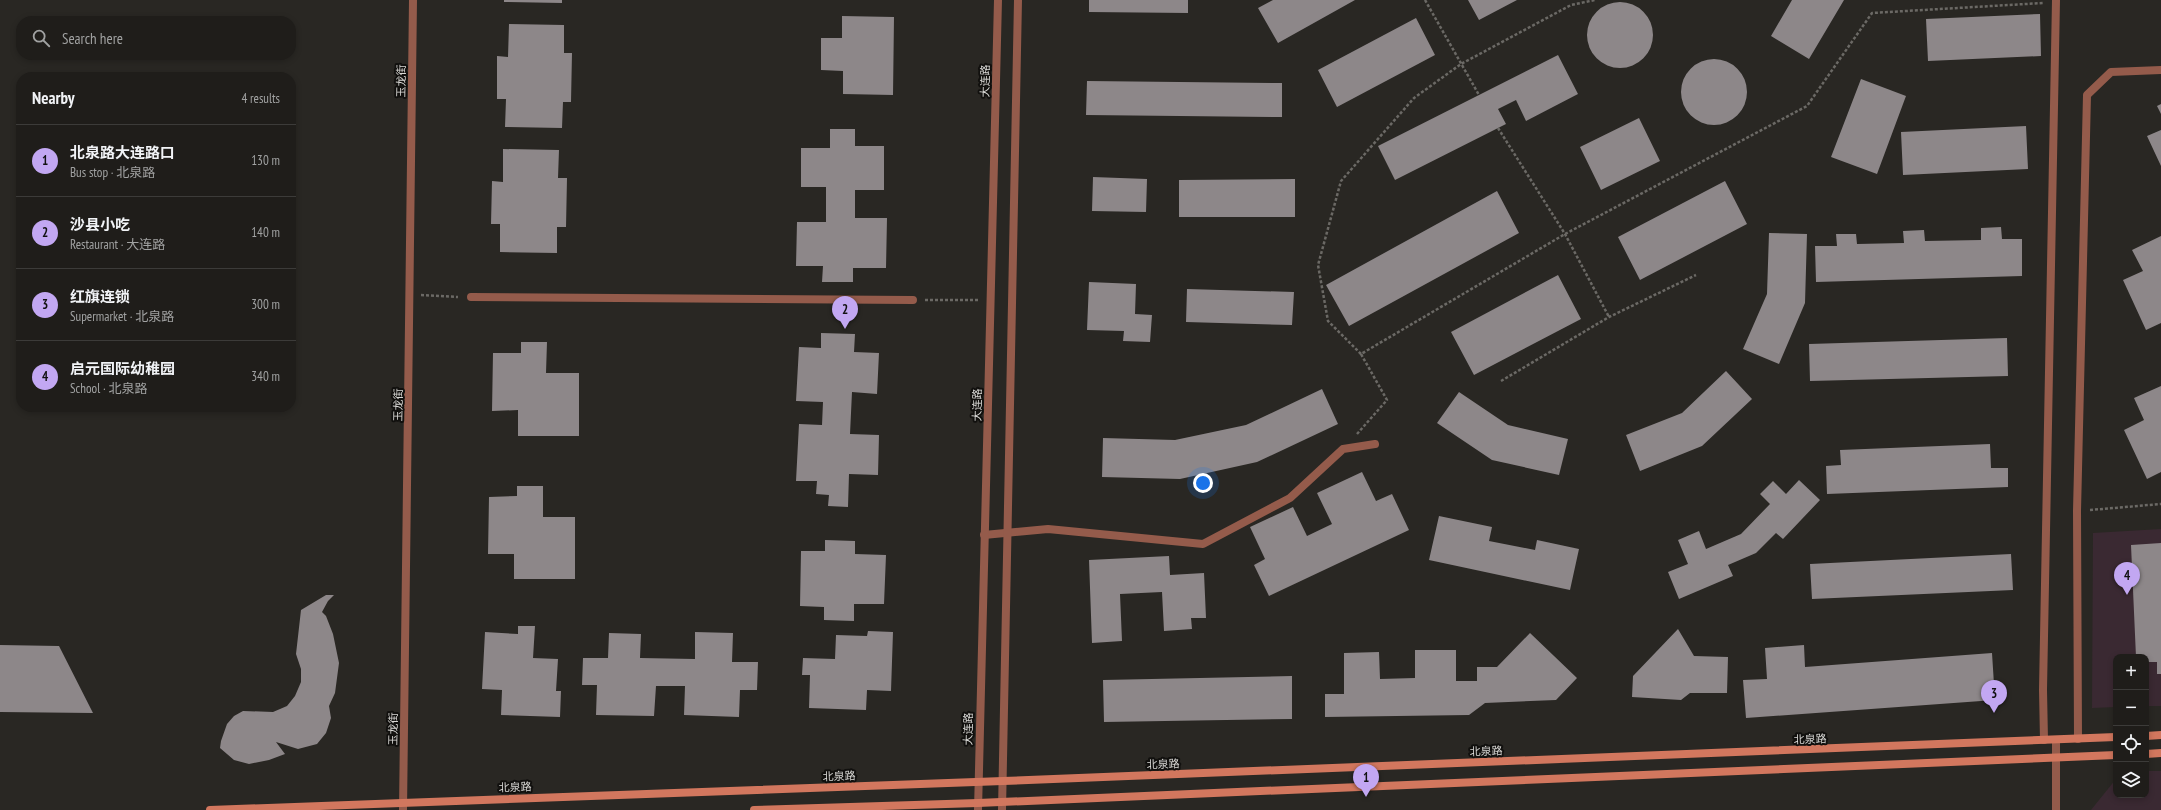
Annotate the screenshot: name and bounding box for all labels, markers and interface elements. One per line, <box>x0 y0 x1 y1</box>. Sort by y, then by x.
search box <box>16 16 296 60</box>
icon: search <box>30 27 52 49</box>
text: Search here <box>62 29 123 48</box>
street label: 玉龙街 <box>394 64 408 98</box>
street label: 大连路 <box>978 64 992 98</box>
text: Nearby <box>32 87 75 109</box>
text: 4 results <box>241 90 280 107</box>
text: 北泉路大连路口 <box>70 143 175 162</box>
text: 1 <box>42 152 48 169</box>
text: 130 m <box>251 152 280 169</box>
text: Bus stop · 北泉路 <box>70 164 155 181</box>
text: 沙县小吃 <box>70 215 130 234</box>
text: 2 <box>42 224 48 241</box>
text: 140 m <box>251 224 280 241</box>
text: Restaurant · 大连路 <box>70 236 165 253</box>
text: 红旗连锁 <box>70 287 130 306</box>
text: 3 <box>42 296 48 313</box>
text: 300 m <box>251 296 280 313</box>
pin: 2 <box>832 296 858 329</box>
text: Supermarket · 北泉路 <box>70 308 174 325</box>
text: 启元国际幼稚园 <box>70 359 175 378</box>
text: 4 <box>42 368 48 385</box>
text: 340 m <box>251 368 280 385</box>
text: School · 北泉路 <box>70 380 147 397</box>
street label: 玉龙街 <box>391 388 405 422</box>
street label: 大连路 <box>970 388 984 422</box>
your location <box>1193 473 1213 493</box>
pin: 4 <box>2114 562 2140 595</box>
map controls <box>2113 654 2149 798</box>
button: + <box>2113 654 2149 690</box>
pin: 3 <box>1981 680 2007 713</box>
button: − <box>2113 690 2149 726</box>
street label: 玉龙街 <box>386 712 400 746</box>
street label: 大连路 <box>961 712 975 746</box>
button: locate <box>2113 726 2149 762</box>
street label: 北泉路 <box>1793 731 1827 747</box>
street label: 北泉路 <box>1469 743 1503 759</box>
street label: 北泉路 <box>1146 756 1180 772</box>
button: layers <box>2113 762 2149 798</box>
pin: 1 <box>1353 764 1379 797</box>
street label: 北泉路 <box>822 768 856 784</box>
street label: 北泉路 <box>498 779 532 795</box>

